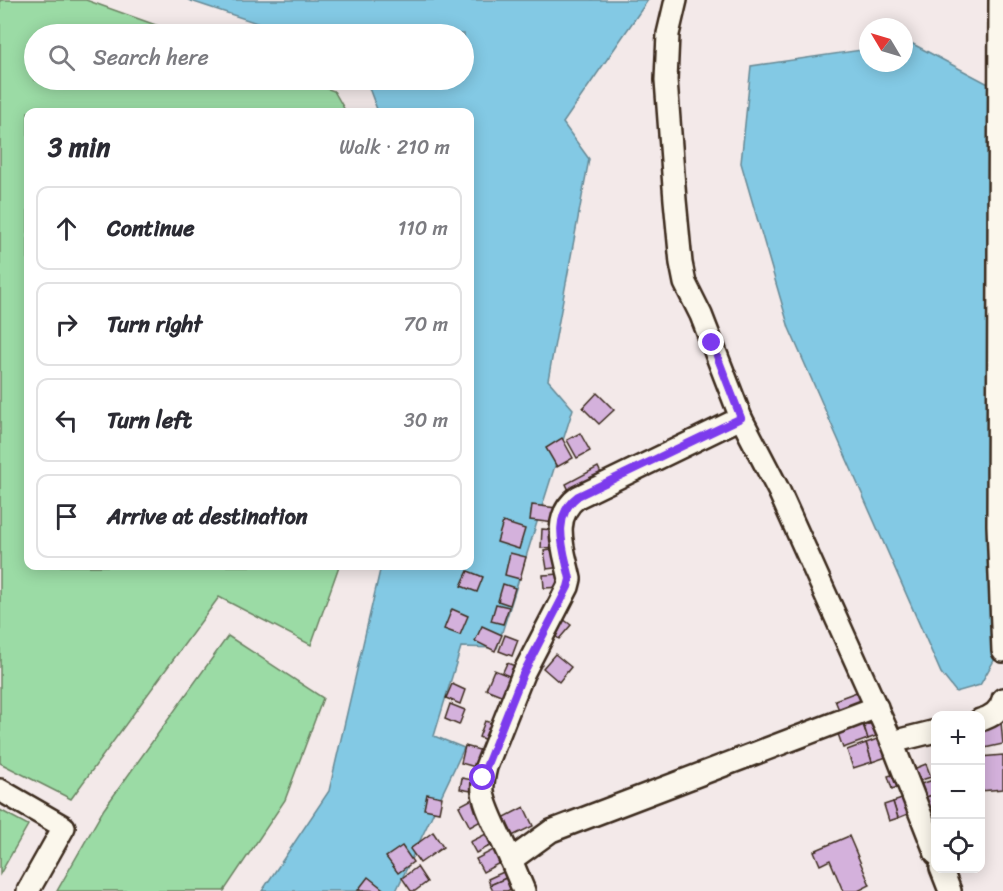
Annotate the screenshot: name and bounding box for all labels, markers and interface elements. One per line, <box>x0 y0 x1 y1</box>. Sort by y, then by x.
north arrow <box>859 18 913 72</box>
search box <box>24 24 474 90</box>
text: Search here <box>93 38 209 77</box>
icon: search <box>45 41 78 74</box>
text: 3 min <box>48 124 110 170</box>
text: Walk · 210 m <box>339 130 450 165</box>
text: Continue <box>107 209 195 248</box>
text: 110 m <box>398 211 448 246</box>
icon: ahead <box>50 212 83 245</box>
text: Turn right <box>107 305 202 344</box>
text: 70 m <box>403 307 448 342</box>
icon: right <box>50 308 83 341</box>
route end <box>698 329 724 355</box>
text: Turn left <box>107 401 192 440</box>
text: 30 m <box>404 403 448 438</box>
icon: left <box>50 404 83 437</box>
text: Arrive at destination <box>107 497 308 536</box>
icon: arrive <box>50 500 83 533</box>
map controls <box>931 711 985 873</box>
button: + <box>931 711 985 765</box>
route start <box>469 764 495 790</box>
button: − <box>931 765 985 819</box>
button: locate <box>931 819 985 873</box>

